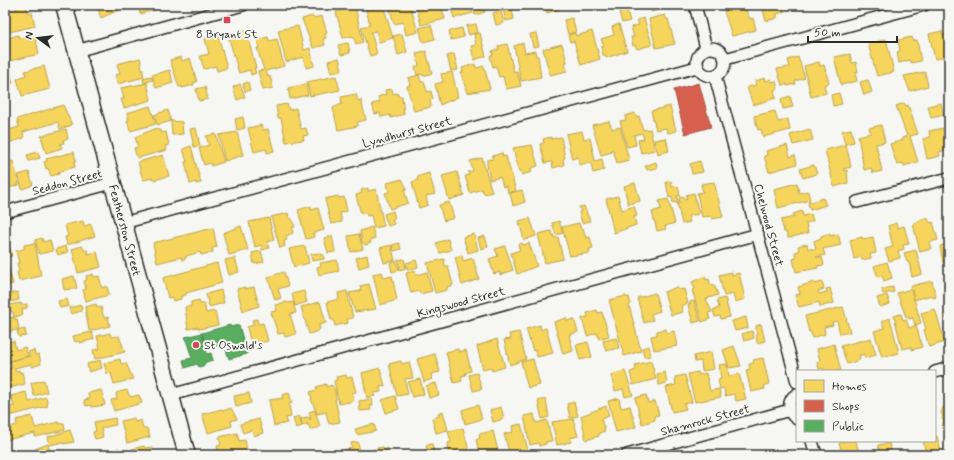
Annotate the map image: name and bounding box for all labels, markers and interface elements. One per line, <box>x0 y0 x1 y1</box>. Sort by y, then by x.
marker: 8 Bryant St <box>222 15 232 25</box>
north arrow <box>18 18 58 58</box>
scale bar <box>808 18 897 44</box>
text: 50 m <box>814 25 841 41</box>
place label: 8 Bryant St <box>196 27 258 43</box>
text: N <box>22 30 37 41</box>
street label: Lyndhurst Street <box>361 113 454 153</box>
street label: Seddon Street <box>31 166 104 200</box>
street label: Chelwood Street <box>749 182 787 269</box>
street label: Featherston Street <box>104 183 144 278</box>
street label: Kingswood Street <box>416 284 507 322</box>
place label: St Oswald's <box>204 338 263 354</box>
marker: St Oswald's <box>191 340 201 350</box>
legend <box>796 370 936 442</box>
text: Homes <box>832 379 867 395</box>
text: Shops <box>832 399 859 415</box>
street label: Shamrock Street <box>659 401 752 441</box>
text: Public <box>832 419 864 435</box>

